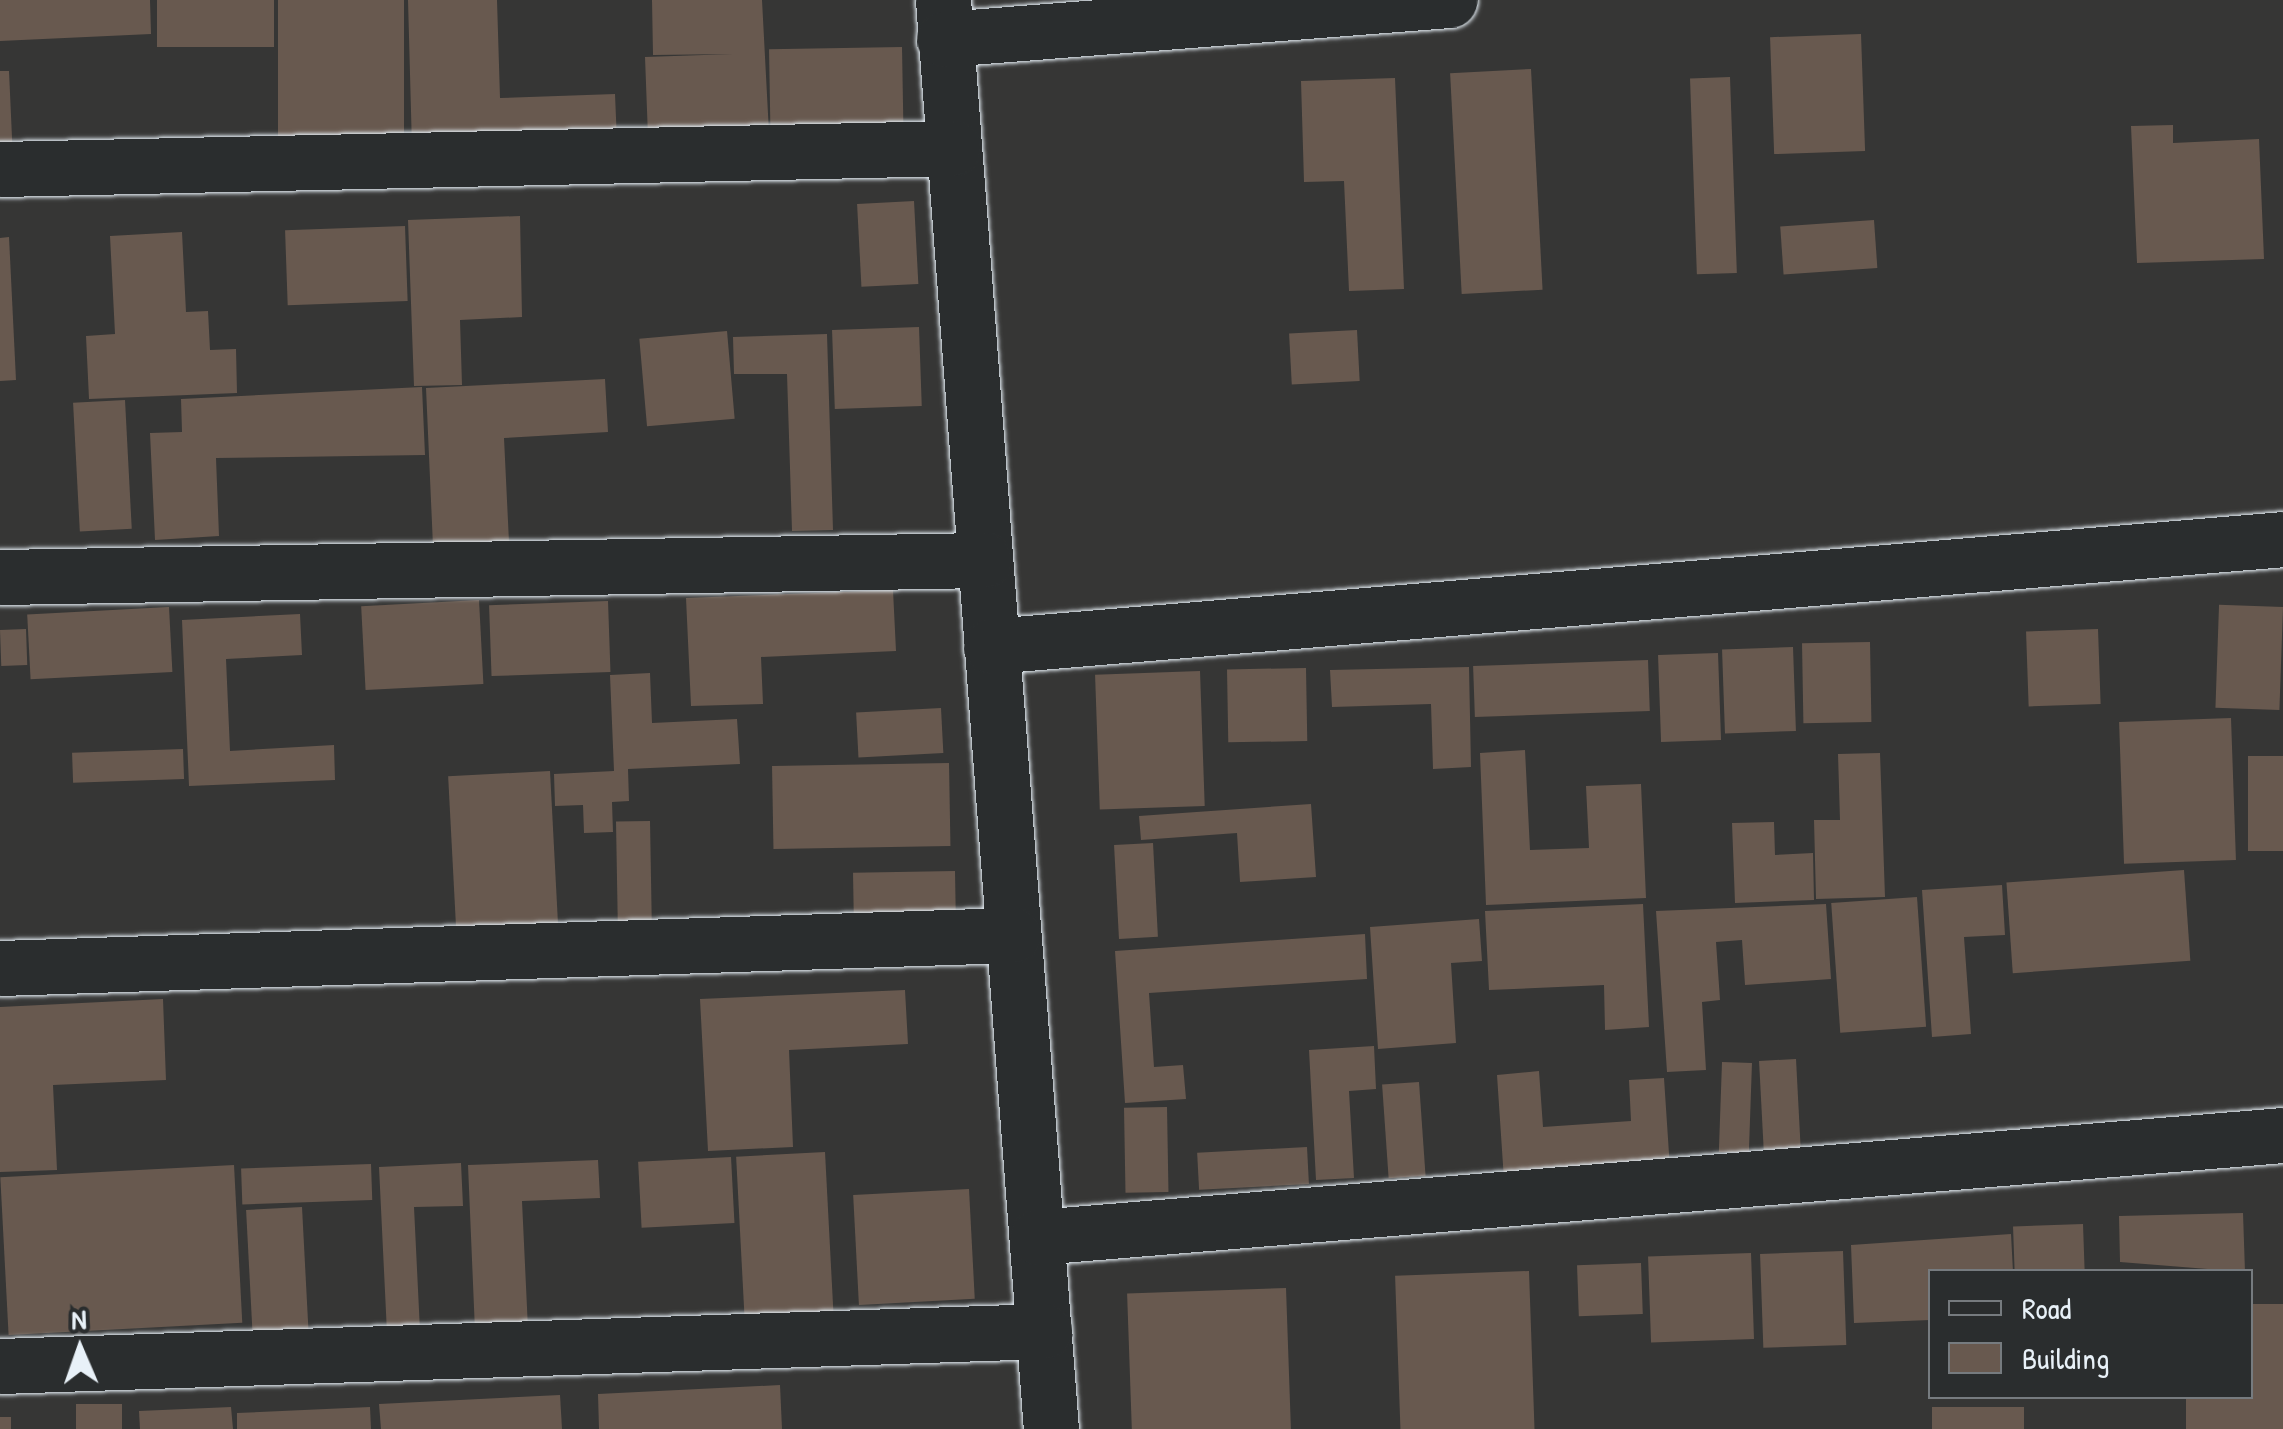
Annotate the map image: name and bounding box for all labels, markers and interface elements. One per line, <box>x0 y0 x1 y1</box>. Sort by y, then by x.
legend <box>1928 1269 2253 1399</box>
text: Road <box>2022 1288 2071 1328</box>
north arrow <box>30 1299 130 1399</box>
text: N <box>71 1300 87 1338</box>
text: Building <box>2022 1338 2109 1378</box>

